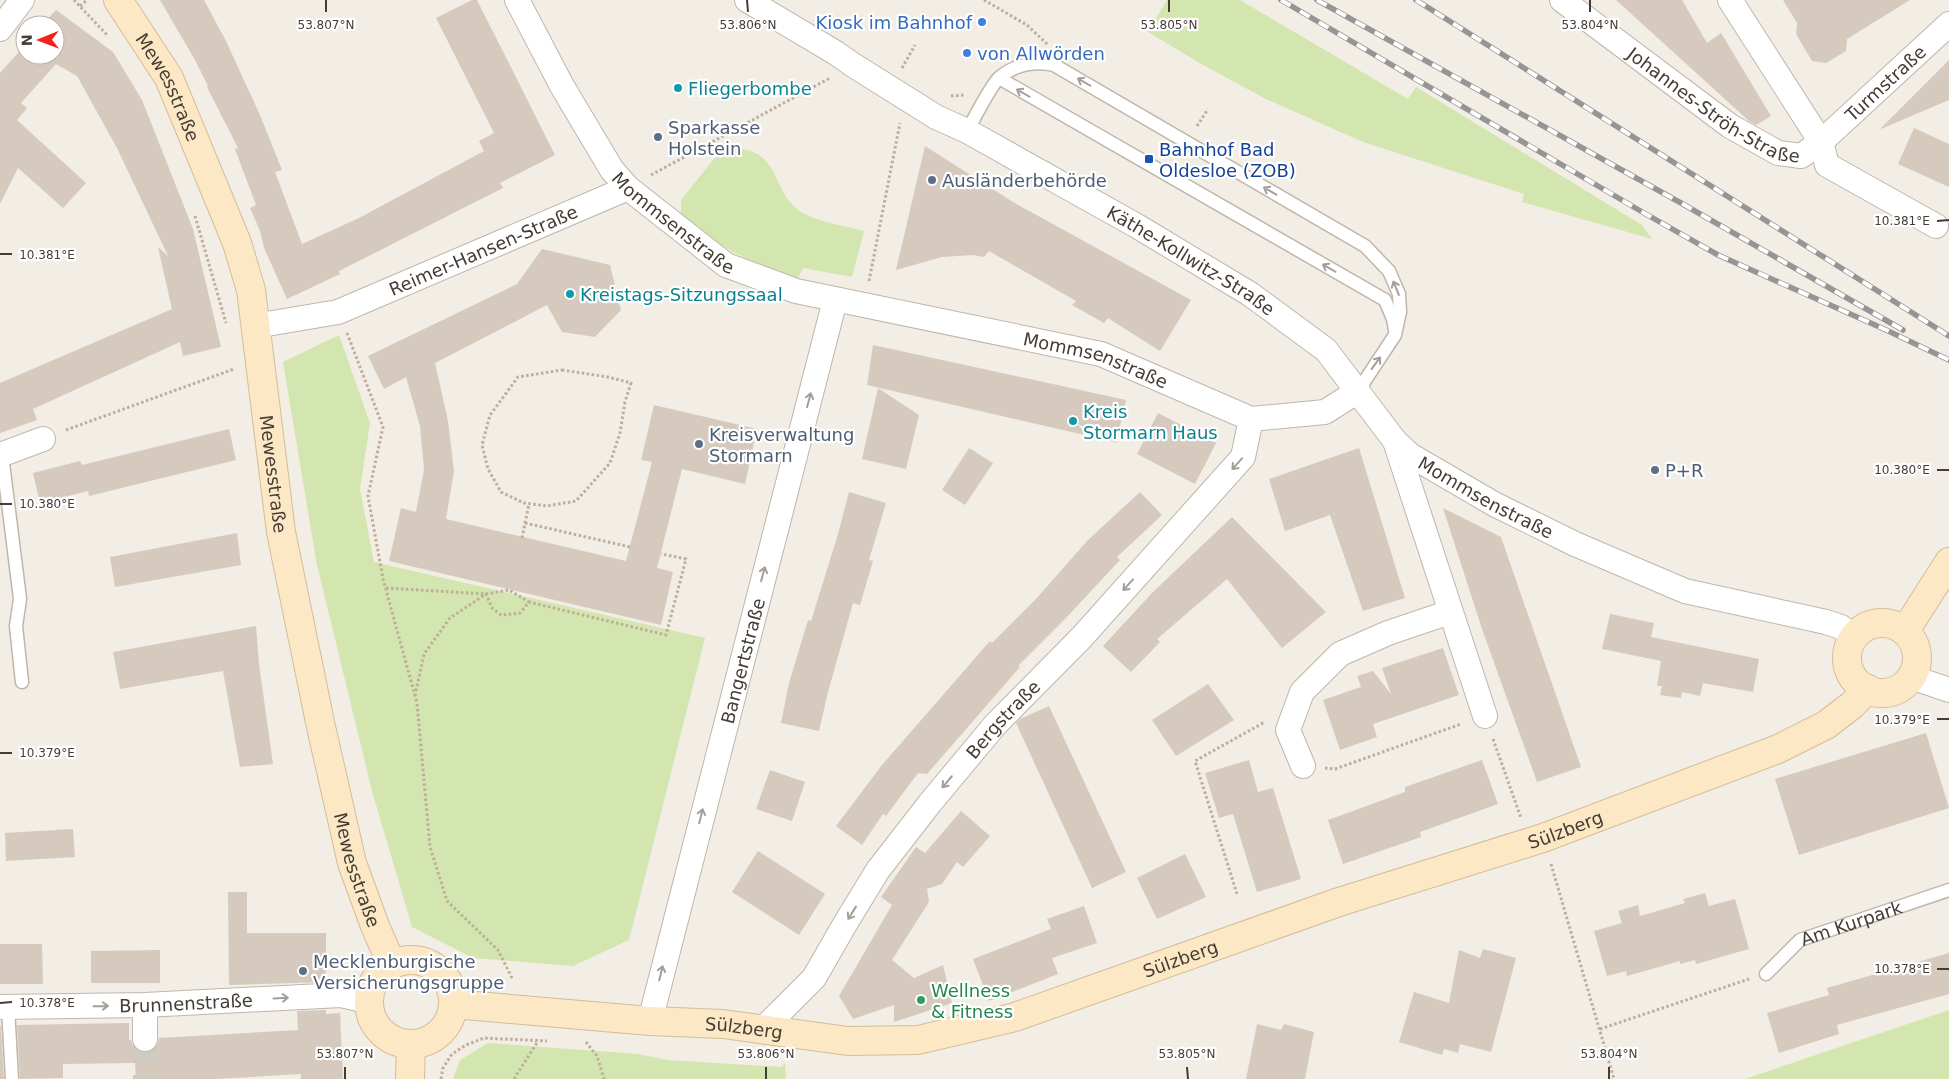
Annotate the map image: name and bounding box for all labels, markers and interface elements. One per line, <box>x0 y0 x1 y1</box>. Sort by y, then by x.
place label: Kiosk im Bahnhof <box>815 12 973 33</box>
north arrow <box>15 15 65 65</box>
marker: Kiosk im Bahnhof <box>976 16 988 28</box>
text: 53.807°N <box>298 18 354 32</box>
text: 53.806°N <box>720 18 776 32</box>
text: 53.805°N <box>1141 18 1197 32</box>
text: 53.804°N <box>1562 18 1618 32</box>
street label: Mewesstraße <box>132 29 204 144</box>
text: N <box>19 34 35 46</box>
street label: Turmstraße <box>1840 41 1930 126</box>
street label: Johannes-Ströh-Straße <box>1623 42 1801 166</box>
place label: von Allwörden <box>977 43 1105 64</box>
marker: von Allwörden <box>961 47 973 59</box>
one-way arrow <box>1077 77 1091 87</box>
place label: Fliegerbombe <box>688 78 812 99</box>
marker: Fliegerbombe <box>672 82 684 94</box>
one-way arrow <box>1017 87 1031 97</box>
place label: Sparkasse Holstein <box>668 117 760 159</box>
marker: Sparkasse Holstein <box>652 131 664 143</box>
place label: Bahnhof Bad Oldesloe (ZOB) <box>1159 139 1296 181</box>
marker: Bahnhof Bad Oldesloe (ZOB) <box>1143 153 1155 165</box>
street label: Mommsenstraße <box>608 167 737 278</box>
place label: Ausländerbehörde <box>942 170 1107 191</box>
marker: Ausländerbehörde <box>926 174 938 186</box>
one-way arrow <box>1264 185 1278 195</box>
street label: Reimer-Hansen-Straße <box>386 200 581 299</box>
street label: Käthe-Kollwitz-Straße <box>1104 201 1279 319</box>
text: 10.381°E <box>1874 214 1930 228</box>
text: 10.381°E <box>19 248 75 262</box>
one-way arrow <box>1322 263 1336 273</box>
one-way arrow <box>1390 281 1400 296</box>
place label: Kreistags-Sitzungssaal <box>580 284 783 305</box>
marker: Kreistags-Sitzungssaal <box>564 288 576 300</box>
street label: Mommsenstraße <box>1021 328 1171 392</box>
one-way arrow <box>1371 356 1381 370</box>
one-way arrow <box>805 392 814 408</box>
place label: Kreis Stormarn Haus <box>1083 401 1218 443</box>
street label: Mewesstraße <box>256 413 292 534</box>
marker: Kreis Stormarn Haus <box>1067 415 1079 427</box>
place label: Kreisverwaltung Stormarn <box>709 424 854 466</box>
marker: Kreisverwaltung Stormarn <box>693 438 705 450</box>
street label: Mommsenstraße <box>1415 452 1557 542</box>
one-way arrow <box>1231 458 1242 471</box>
place label: P+R <box>1665 460 1703 481</box>
text: 10.380°E <box>1874 463 1930 477</box>
marker: P+R <box>1649 464 1661 476</box>
text: 10.380°E <box>19 497 75 511</box>
one-way arrow <box>759 566 769 582</box>
one-way arrow <box>1123 579 1134 592</box>
street label: Bangertstraße <box>716 596 769 726</box>
street label: Bergstraße <box>961 676 1044 763</box>
text: 10.379°E <box>1874 713 1930 727</box>
text: 10.379°E <box>19 746 75 760</box>
one-way arrow <box>942 775 953 788</box>
street label: Sülzberg <box>1525 806 1606 853</box>
one-way arrow <box>697 808 707 824</box>
street label: Mewesstraße <box>330 810 385 930</box>
street label: Am Kurpark <box>1798 896 1905 950</box>
one-way arrow <box>846 906 856 920</box>
street label: Sülzberg <box>1140 935 1221 981</box>
place label: Mecklenburgische Versicherungsgruppe <box>313 951 504 993</box>
text: 10.378°E <box>1874 962 1930 976</box>
marker: Mecklenburgische Versicherungsgruppe <box>297 965 309 977</box>
one-way arrow <box>657 966 667 982</box>
place label: Wellness & Fitness <box>931 980 1013 1022</box>
street label: Brunnenstraße <box>119 989 253 1016</box>
one-way arrow <box>272 993 288 1002</box>
marker: Wellness & Fitness <box>915 994 927 1006</box>
text: 10.378°E <box>19 996 75 1010</box>
one-way arrow <box>93 1001 109 1010</box>
street label: Sülzberg <box>705 1013 784 1043</box>
text: 53.807°N <box>317 1047 373 1061</box>
text: 53.806°N <box>738 1047 794 1061</box>
text: 53.805°N <box>1159 1047 1215 1061</box>
text: 53.804°N <box>1581 1047 1637 1061</box>

